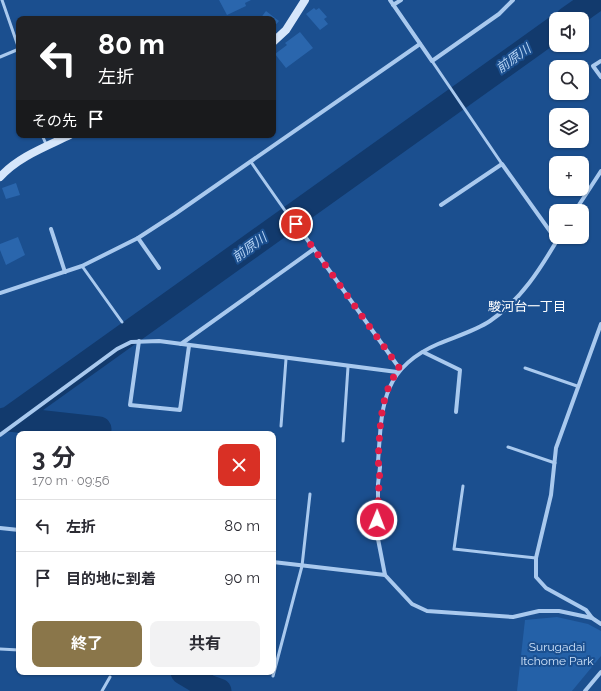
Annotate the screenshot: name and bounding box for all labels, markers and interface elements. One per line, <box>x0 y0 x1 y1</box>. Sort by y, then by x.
map controls <box>549 12 589 244</box>
button: sound <box>549 12 589 52</box>
text: 80 m <box>98 28 165 61</box>
icon: left <box>32 32 84 84</box>
water label: 前原川 <box>493 40 535 76</box>
button: search <box>549 60 589 100</box>
text: 左折 <box>98 66 134 87</box>
icon: arrive <box>85 108 107 130</box>
button: layers <box>549 108 589 148</box>
text: その先 <box>32 112 77 130</box>
button: + <box>549 156 589 196</box>
button: − <box>549 204 589 244</box>
pin <box>279 207 313 241</box>
icon: arrive <box>285 213 307 235</box>
water label: 前原川 <box>229 229 271 265</box>
district label: 駿河台一丁目 <box>488 299 566 314</box>
text: 3 分 <box>32 443 75 472</box>
button: close <box>218 444 260 486</box>
text: 170 m · 09:56 <box>32 473 110 488</box>
position arrow <box>356 499 398 541</box>
icon: left <box>32 515 54 537</box>
text: 80 m <box>224 517 260 535</box>
text: 左折 <box>66 518 96 536</box>
icon: arrive <box>32 567 54 589</box>
text: 90 m <box>224 569 260 587</box>
text: 目的地に到着 <box>66 570 156 588</box>
button: 終了 <box>32 621 142 667</box>
button: 共有 <box>150 621 260 667</box>
park label: Surugadai Itchome Park <box>520 640 594 668</box>

